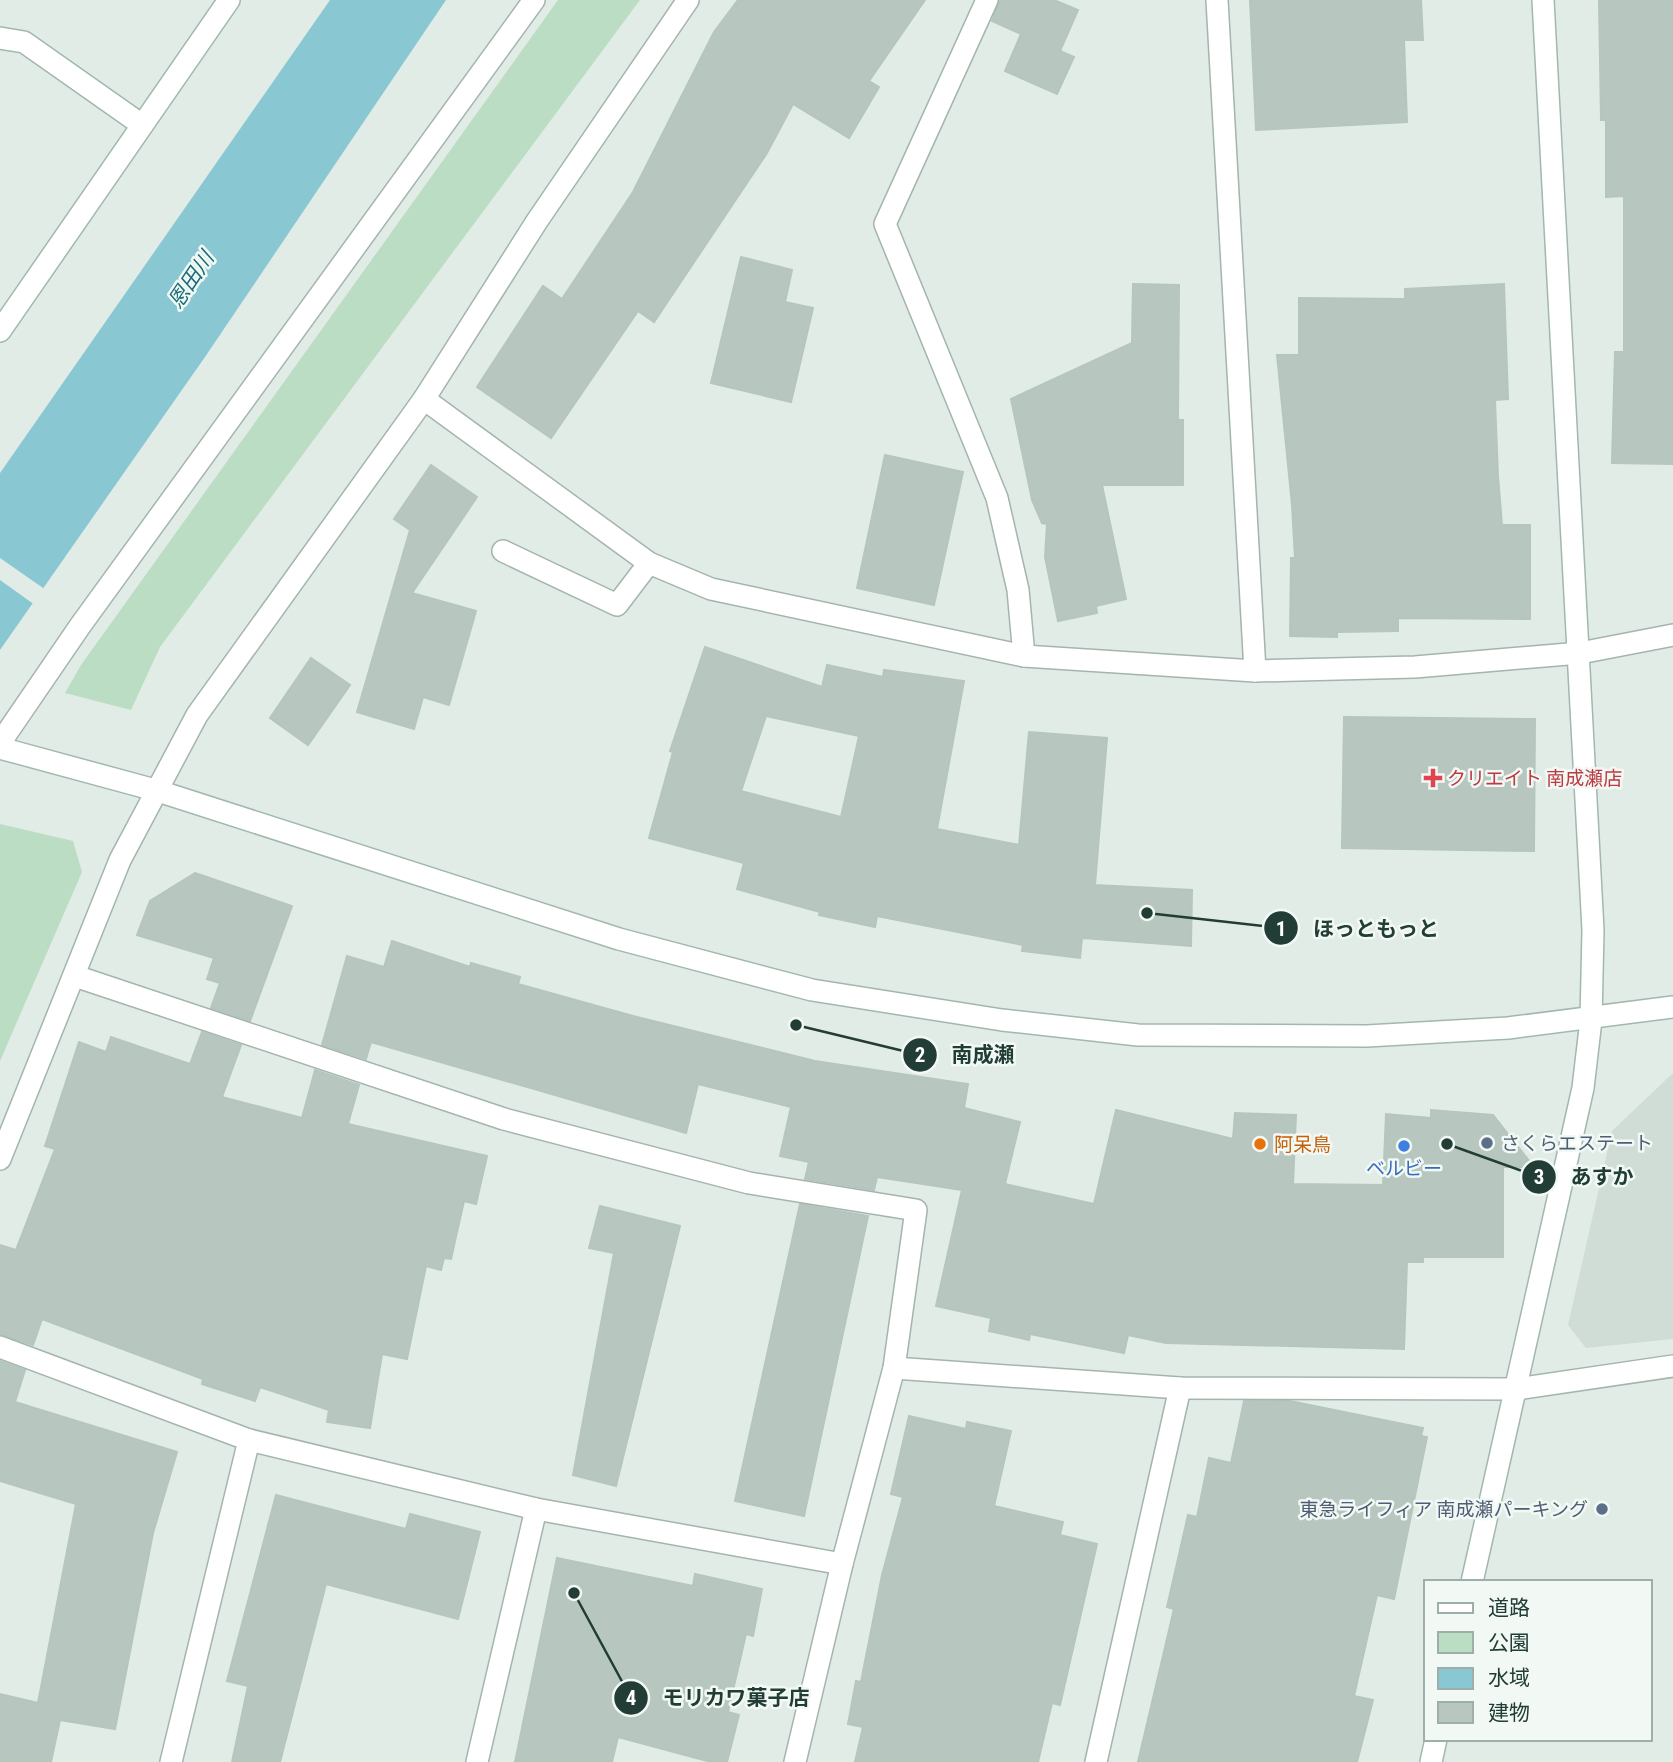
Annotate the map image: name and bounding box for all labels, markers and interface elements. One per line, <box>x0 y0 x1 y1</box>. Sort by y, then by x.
water label: 恩田川 <box>163 246 220 313</box>
place label: クリエイト 南成瀬店 <box>1447 767 1622 790</box>
marker: クリエイト 南成瀬店 <box>1425 770 1441 786</box>
callout: ほっともっと <box>1264 907 1453 949</box>
text: 1 <box>1276 917 1286 941</box>
text: ほっともっと <box>1313 917 1439 941</box>
callout: 南成瀬 <box>902 1034 1028 1076</box>
text: 2 <box>915 1043 925 1067</box>
text: 南成瀬 <box>952 1043 1015 1067</box>
place label: さくらエステート <box>1501 1132 1653 1155</box>
place label: 阿呆鳥 <box>1274 1133 1331 1156</box>
marker: さくらエステート <box>1479 1135 1495 1151</box>
marker: 阿呆鳥 <box>1252 1136 1268 1152</box>
marker: ベルビー <box>1396 1138 1412 1154</box>
callout: あすか <box>1522 1156 1648 1198</box>
place label: ベルビー <box>1366 1157 1442 1180</box>
text: 3 <box>1534 1165 1544 1189</box>
text: あすか <box>1571 1165 1634 1189</box>
place label: 東急ライフィア 南成瀬パーキング <box>1300 1498 1588 1521</box>
marker: 東急ライフィア 南成瀬パーキング <box>1594 1501 1610 1517</box>
legend <box>1424 1580 1652 1741</box>
text: 道路 <box>1488 1596 1530 1620</box>
text: 公園 <box>1488 1631 1530 1655</box>
text: 水域 <box>1488 1666 1530 1690</box>
callout: モリカワ菓子店 <box>614 1677 824 1719</box>
text: 4 <box>626 1686 636 1710</box>
text: モリカワ菓子店 <box>663 1686 810 1710</box>
text: 建物 <box>1488 1701 1530 1725</box>

